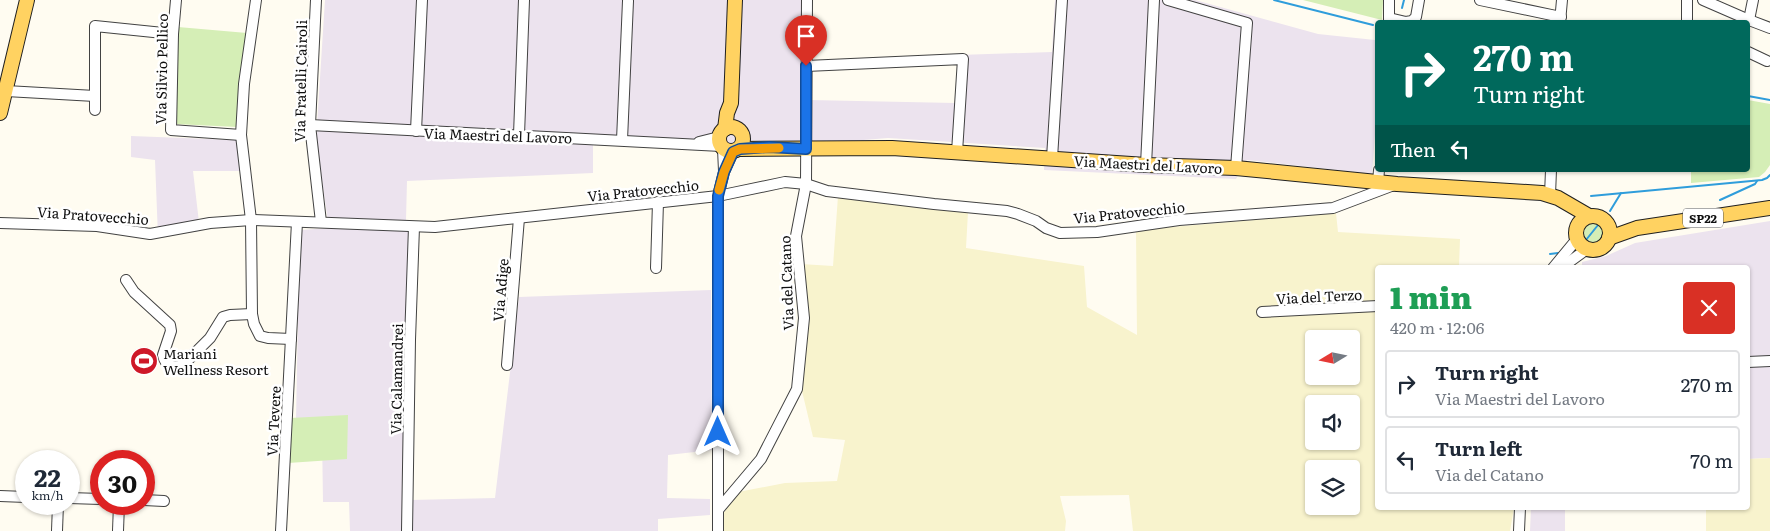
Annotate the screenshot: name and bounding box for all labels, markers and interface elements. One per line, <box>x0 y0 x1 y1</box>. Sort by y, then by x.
street label: Via Silvio Pellico <box>150 13 172 125</box>
pin <box>785 15 827 66</box>
street label: Via Fratelli Cairoli <box>289 19 311 142</box>
icon: arrive <box>792 22 820 50</box>
text: 270 m <box>1473 30 1574 82</box>
icon: right <box>1390 40 1455 105</box>
text: Turn right <box>1473 77 1585 110</box>
street label: Via Maestri del Lavoro <box>423 122 573 148</box>
text: Then <box>1390 135 1436 163</box>
icon: left <box>1446 135 1474 163</box>
street label: Via Maestri del Lavoro <box>1073 150 1223 178</box>
street label: Via Pratovecchio <box>586 174 700 206</box>
street label: Via Pratovecchio <box>1072 196 1186 228</box>
street label: Via Pratovecchio <box>36 201 150 229</box>
road number: SP22 <box>1683 208 1723 228</box>
street label: Via del Catano <box>774 235 798 331</box>
street label: Via Adige <box>487 258 513 322</box>
text: 1 min <box>1390 274 1472 318</box>
button: close <box>1683 282 1735 334</box>
street label: Via del Terzo <box>1275 284 1363 308</box>
text: 420 m · 12:06 <box>1390 315 1484 339</box>
street label: Via Calamandrei <box>385 323 407 435</box>
north arrow <box>1305 330 1360 385</box>
map controls <box>1305 330 1360 515</box>
place label: Mariani Wellness Resort <box>163 343 269 379</box>
sports icon: Mariani Wellness Resort <box>129 346 159 376</box>
text: Turn right <box>1435 358 1539 386</box>
icon: right <box>1392 370 1420 398</box>
text: 270 m <box>1681 370 1733 398</box>
street label: Via Tevere <box>261 385 285 457</box>
text: Via Maestri del Lavoro <box>1435 386 1605 410</box>
button: sound <box>1305 395 1360 450</box>
position arrow <box>691 405 743 457</box>
text: Turn left <box>1435 434 1522 462</box>
icon: left <box>1392 446 1420 474</box>
text: 70 m <box>1690 446 1733 474</box>
speed limit sign: 30 <box>90 450 155 515</box>
text: 22 <box>34 458 61 495</box>
button: layers <box>1305 460 1360 515</box>
text: Via del Catano <box>1435 462 1544 486</box>
text: km/h <box>32 486 63 504</box>

